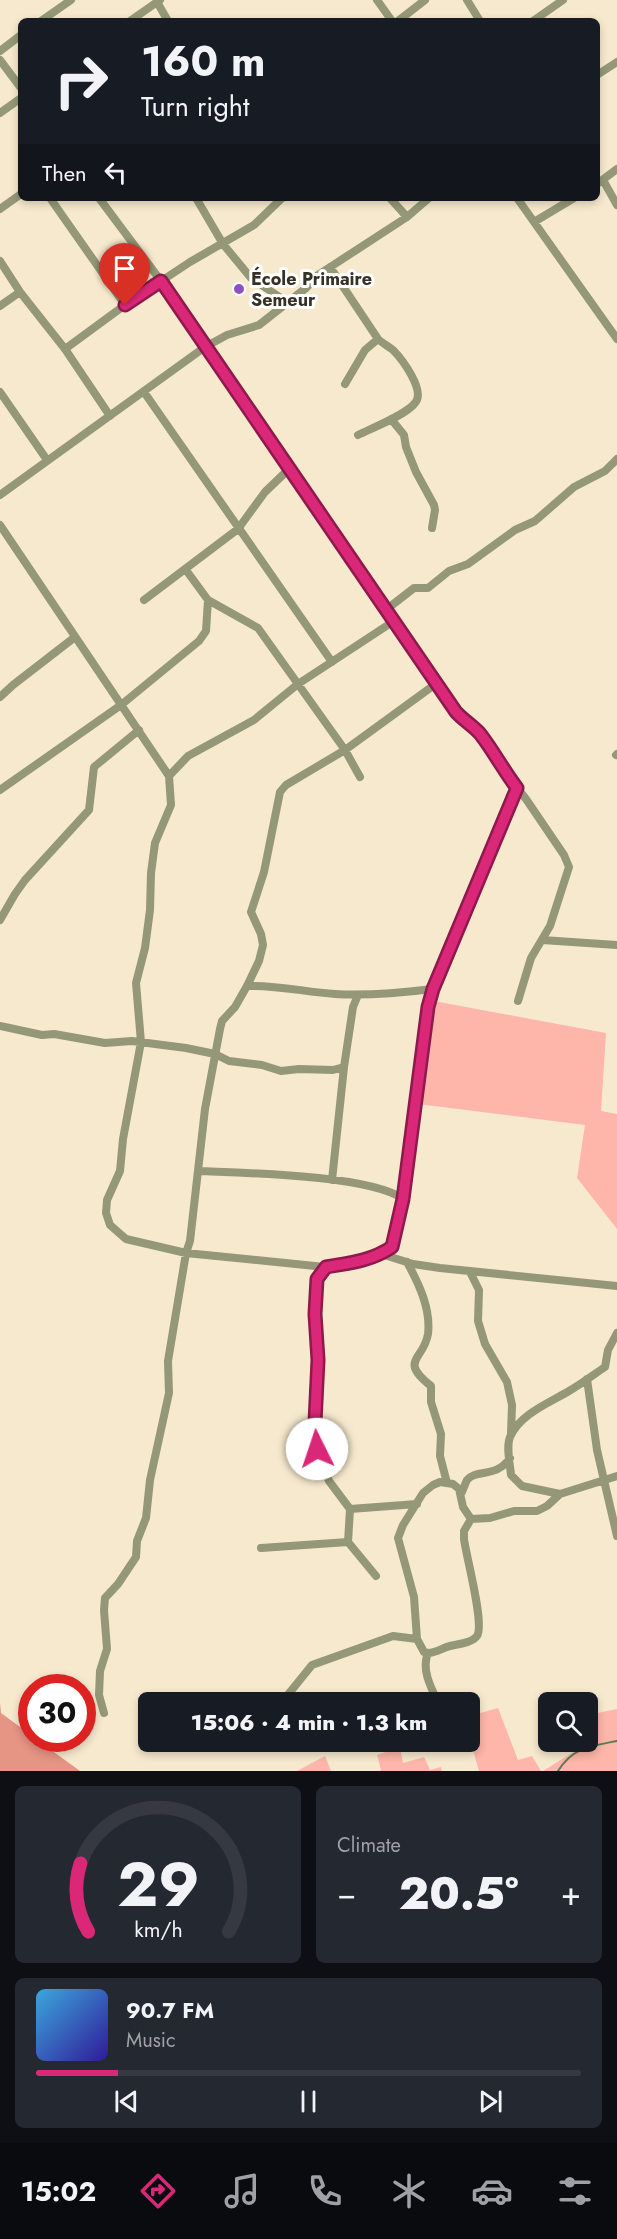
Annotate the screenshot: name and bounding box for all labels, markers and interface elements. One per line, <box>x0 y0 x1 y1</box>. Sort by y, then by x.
text: 160 m <box>141 31 265 92</box>
icon: right <box>42 42 120 120</box>
text: Turn right <box>141 87 249 126</box>
icon: left <box>99 156 132 189</box>
text: Then <box>42 157 87 189</box>
pin <box>99 243 150 305</box>
icon: arrive <box>108 252 141 285</box>
place label: École Primaire Semeur <box>251 266 372 313</box>
marker: École Primaire Semeur <box>232 282 246 296</box>
position arrow <box>285 1417 349 1481</box>
speed limit sign: 30 <box>18 1674 96 1752</box>
map controls <box>538 1692 598 1752</box>
button: search <box>538 1692 598 1752</box>
text: 15:06 · 4 min · 1.3 km <box>191 1706 427 1738</box>
text: Climate <box>337 1831 401 1860</box>
text: 29 <box>117 1839 199 1929</box>
text: 20.5° <box>399 1861 519 1926</box>
text: − <box>337 1870 356 1917</box>
text: + <box>561 1870 581 1917</box>
text: km/h <box>134 1914 182 1945</box>
text: 90.7 FM <box>126 1994 214 2026</box>
text: Music <box>126 2026 176 2055</box>
icon: previous <box>110 2085 143 2118</box>
icon: pause <box>292 2085 325 2118</box>
icon: next <box>474 2085 507 2118</box>
icon: directions <box>137 2170 179 2212</box>
icon: music <box>221 2170 263 2212</box>
icon: phone <box>304 2170 346 2212</box>
icon: climate <box>388 2170 430 2212</box>
icon: car <box>471 2170 513 2212</box>
icon: filters <box>554 2170 596 2212</box>
text: 15:02 <box>21 2172 96 2211</box>

